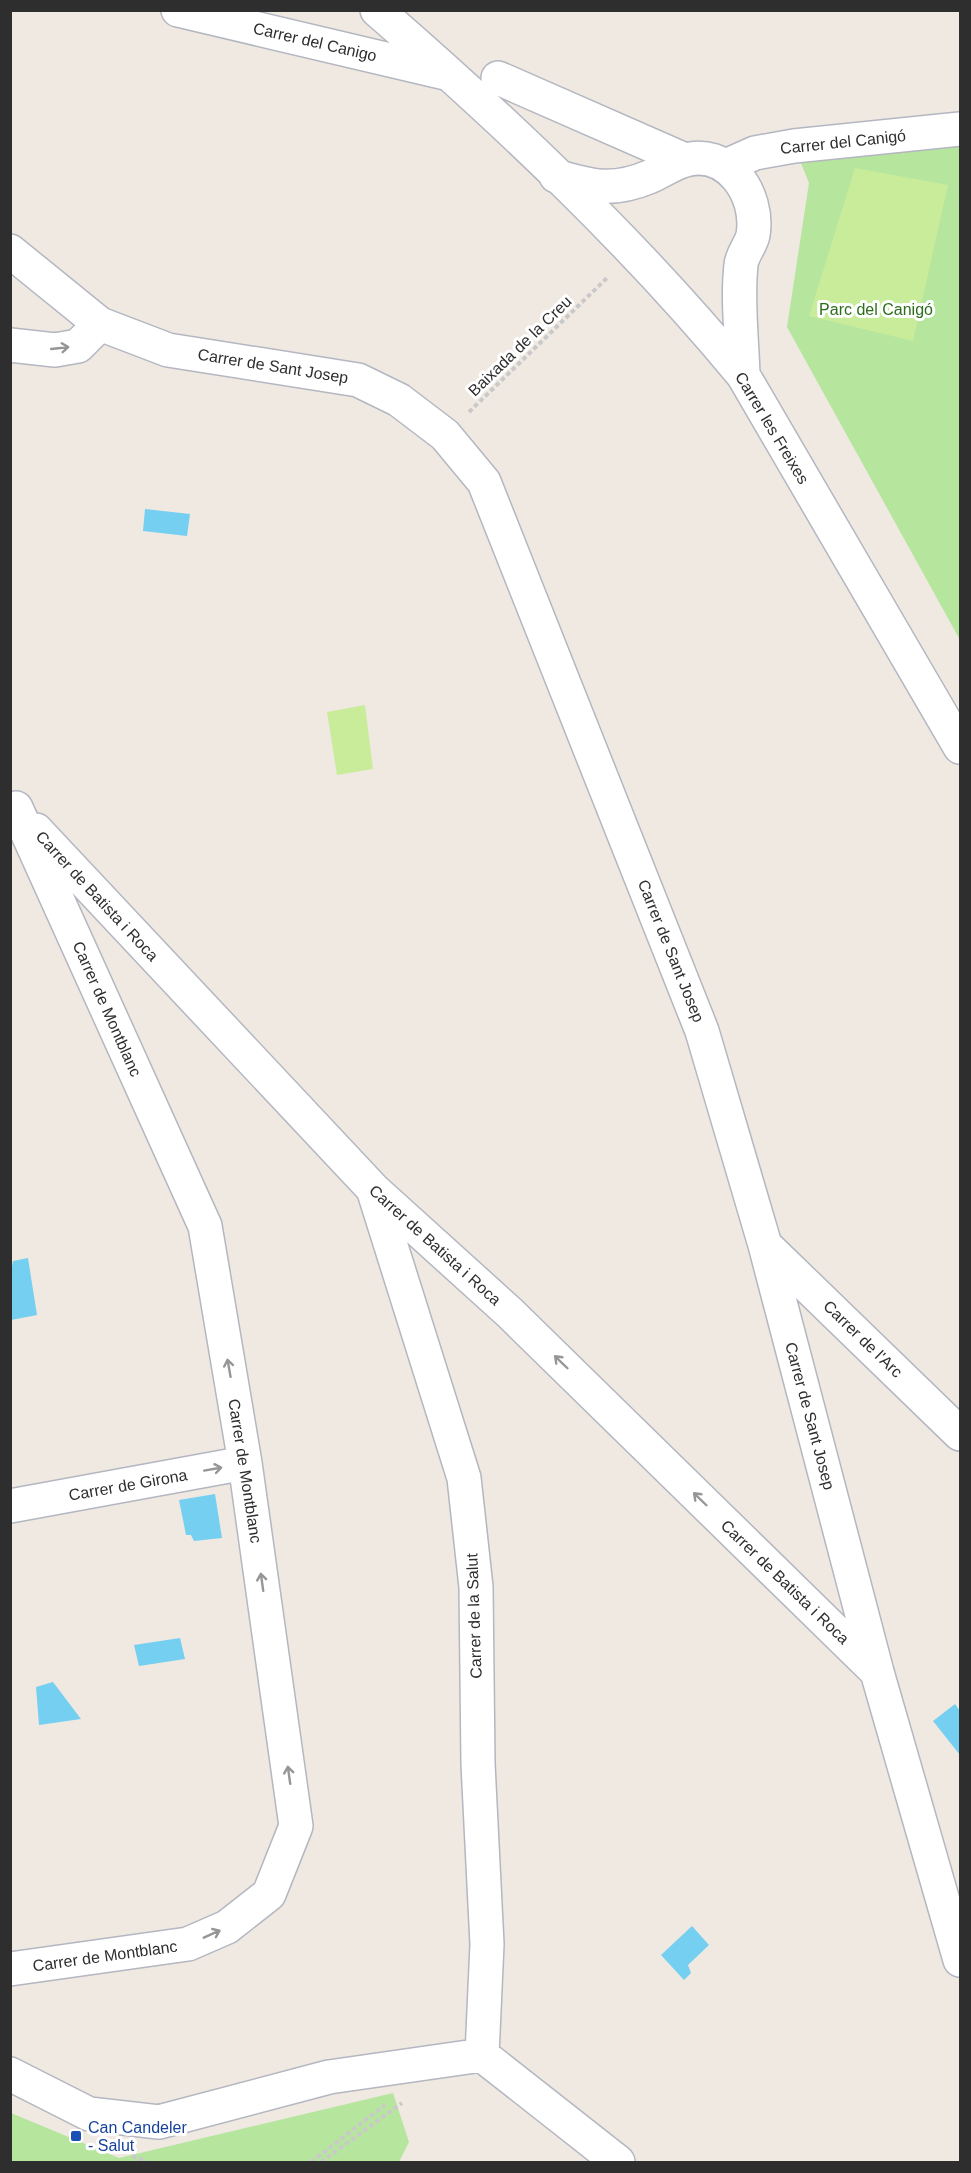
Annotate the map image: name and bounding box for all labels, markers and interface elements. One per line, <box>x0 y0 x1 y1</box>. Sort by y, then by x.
street label: Carrer del Canigo <box>252 20 379 65</box>
street label: Carrer del Canigó <box>779 127 907 157</box>
street label: Baixada de la Creu <box>465 293 575 399</box>
park label: Parc del Canigó <box>819 301 933 318</box>
one-way arrow <box>49 343 69 354</box>
street label: Carrer de Sant Josep <box>197 346 350 386</box>
street label: Carrer les Freixes <box>732 369 812 487</box>
street label: Carrer de Batista i Roca <box>33 828 162 964</box>
street label: Carrer de Sant Josep <box>635 877 707 1025</box>
street label: Carrer de Montblanc <box>70 939 144 1079</box>
street label: Carrer de Batista i Roca <box>366 1182 504 1309</box>
street label: Carrer de l'Arc <box>820 1297 906 1381</box>
street label: Carrer de Sant Josep <box>782 1340 838 1492</box>
one-way arrow <box>553 1355 568 1370</box>
one-way arrow <box>223 1359 234 1378</box>
street label: Carrer de Montblanc <box>225 1398 265 1544</box>
one-way arrow <box>202 1463 222 1474</box>
street label: Carrer de Girona <box>67 1466 189 1504</box>
one-way arrow <box>692 1491 707 1506</box>
street label: Carrer de Batista i Roca <box>718 1517 852 1647</box>
street label: Carrer de la Salut <box>463 1552 485 1679</box>
one-way arrow <box>256 1572 267 1592</box>
one-way arrow <box>283 1765 294 1785</box>
one-way arrow <box>202 1928 221 1939</box>
street label: Carrer de Montblanc <box>32 1937 178 1975</box>
place label: Can Candeler - Salut <box>88 2119 187 2154</box>
marker: Can Candeler - Salut <box>69 2129 83 2143</box>

